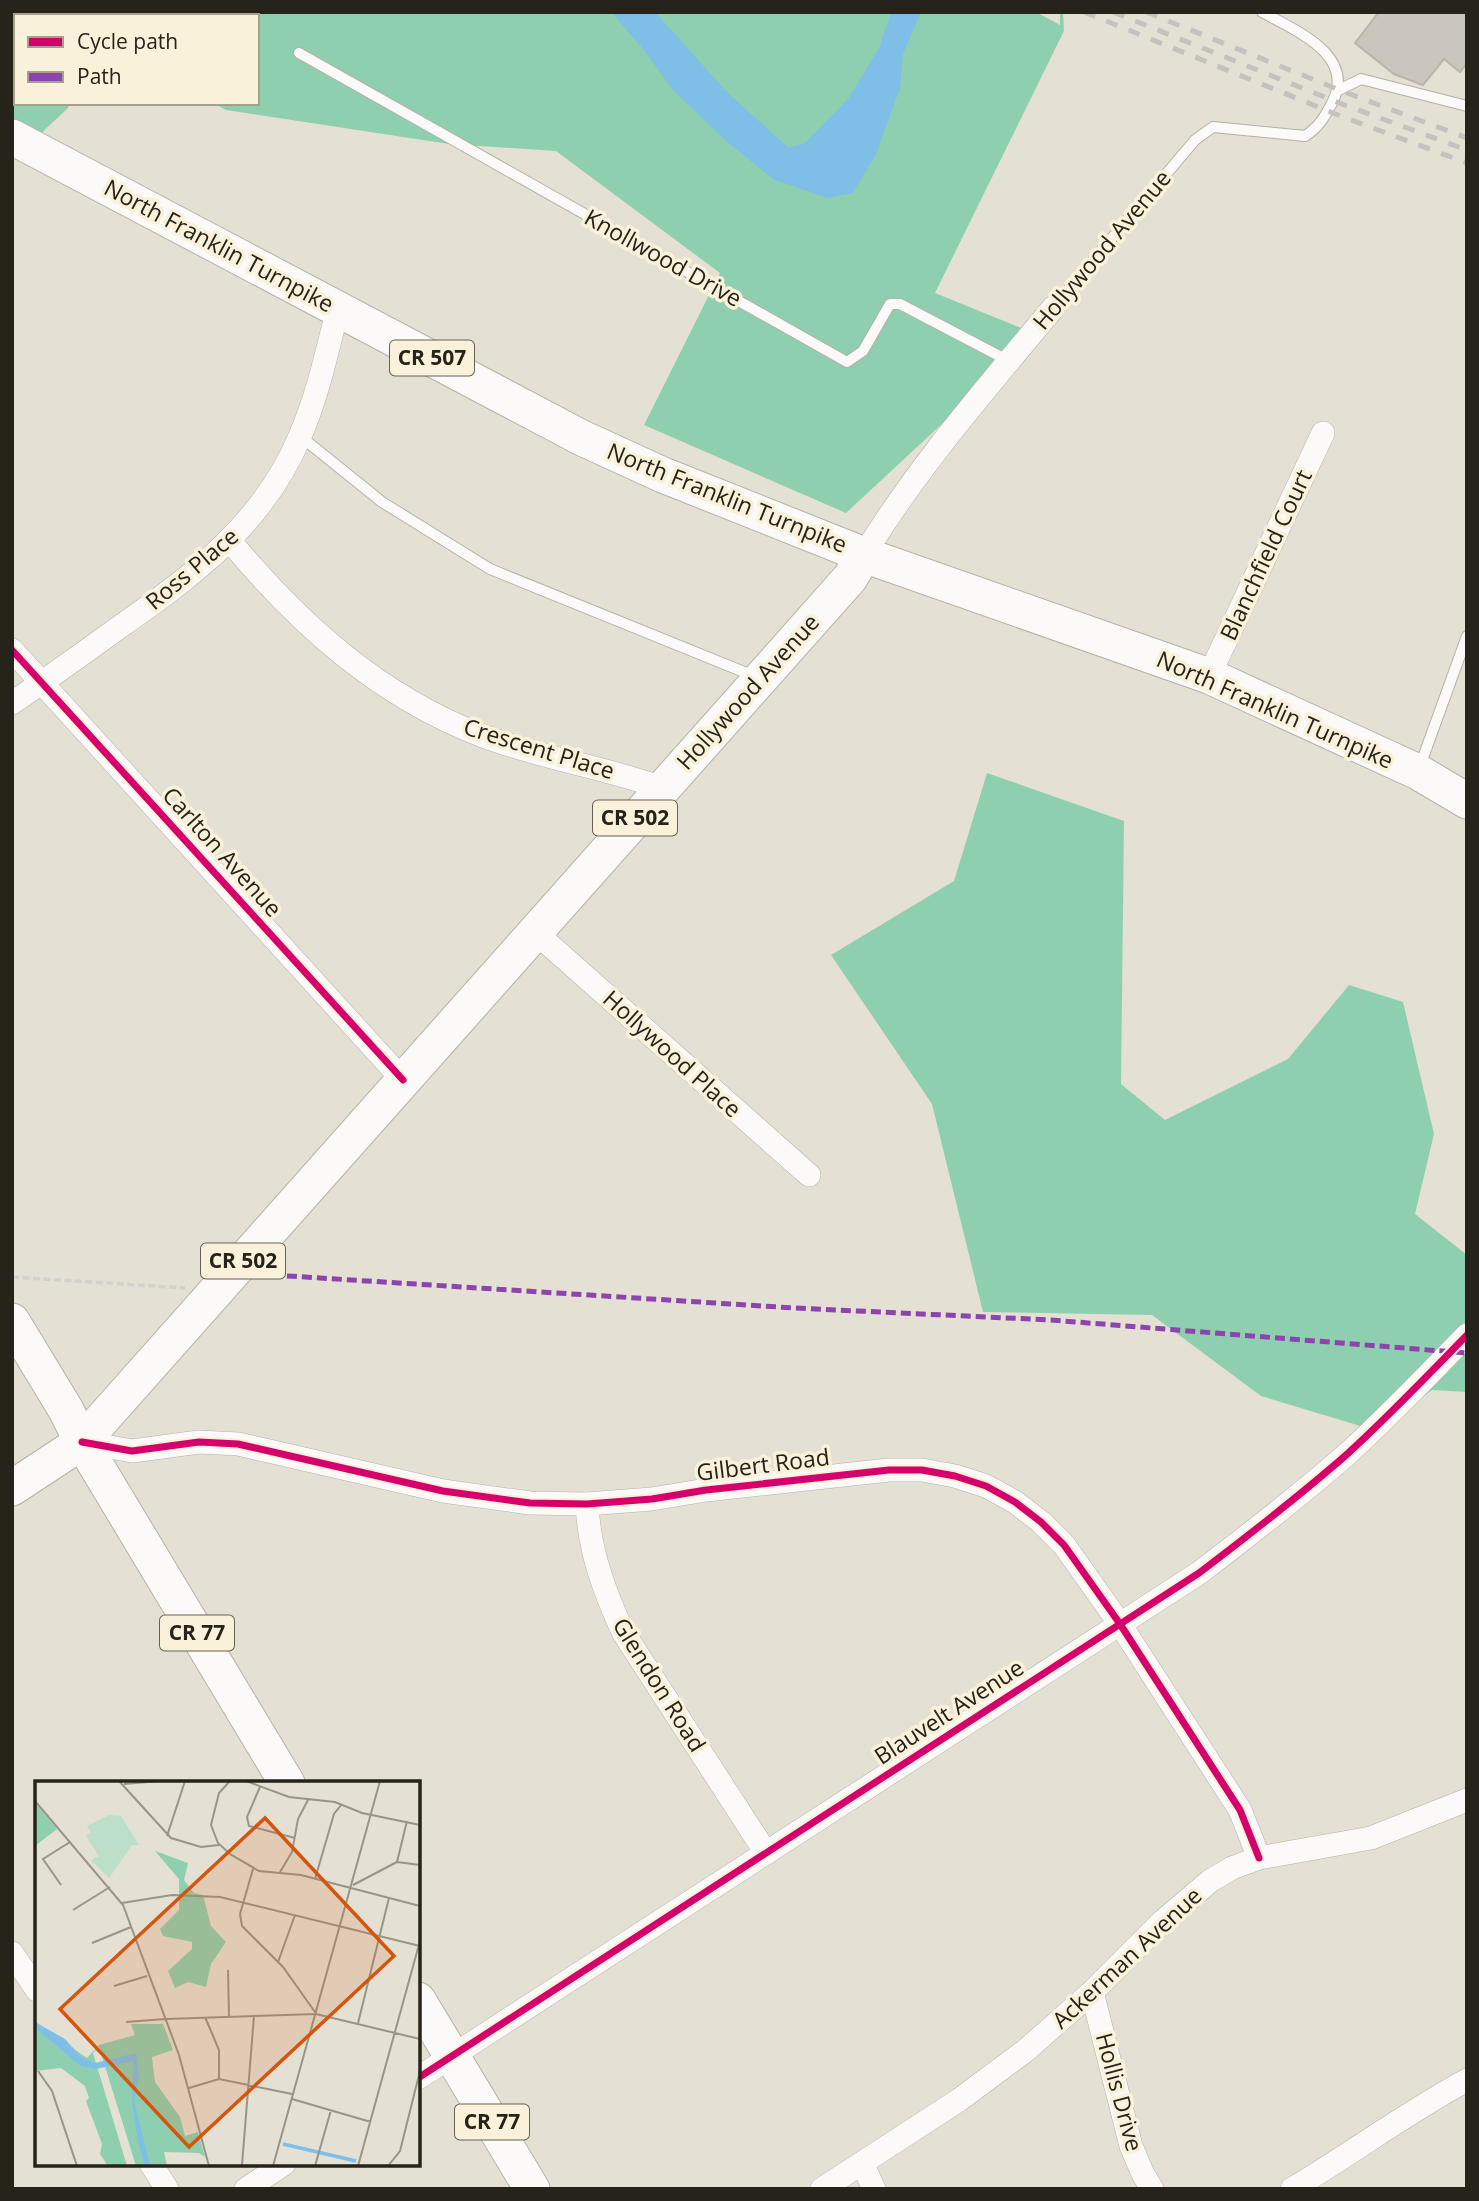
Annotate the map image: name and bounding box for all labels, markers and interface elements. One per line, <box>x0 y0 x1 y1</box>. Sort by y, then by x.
legend <box>14 14 259 105</box>
text: Cycle path <box>77 27 178 55</box>
text: Path <box>77 62 122 90</box>
street label: Hollywood Avenue <box>1025 163 1178 336</box>
street label: North Franklin Turnpike <box>99 171 340 319</box>
street label: Knollwood Drive <box>579 201 748 314</box>
road number: CR 507 <box>390 340 474 376</box>
street label: North Franklin Turnpike <box>603 434 852 560</box>
street label: Blanchfield Court <box>1211 464 1319 645</box>
street label: Ross Place <box>138 520 245 617</box>
street label: Hollywood Avenue <box>669 606 826 776</box>
street label: North Franklin Turnpike <box>1152 642 1399 776</box>
street label: Crescent Place <box>460 710 619 786</box>
street label: Carlton Avenue <box>156 779 290 923</box>
road number: CR 502 <box>593 800 677 836</box>
street label: Hollywood Place <box>597 983 749 1124</box>
road number: CR 502 <box>201 1244 285 1278</box>
street label: Gilbert Road <box>695 1440 831 1488</box>
street label: Glendon Road <box>606 1611 714 1758</box>
road number: CR 77 <box>160 1616 234 1650</box>
street label: Blauvelt Avenue <box>868 1651 1029 1771</box>
inset map <box>35 1781 420 2166</box>
street label: Ackerman Avenue <box>1044 1879 1208 2035</box>
street label: Hollis Drive <box>1089 2029 1151 2155</box>
road number: CR 77 <box>455 2104 529 2140</box>

